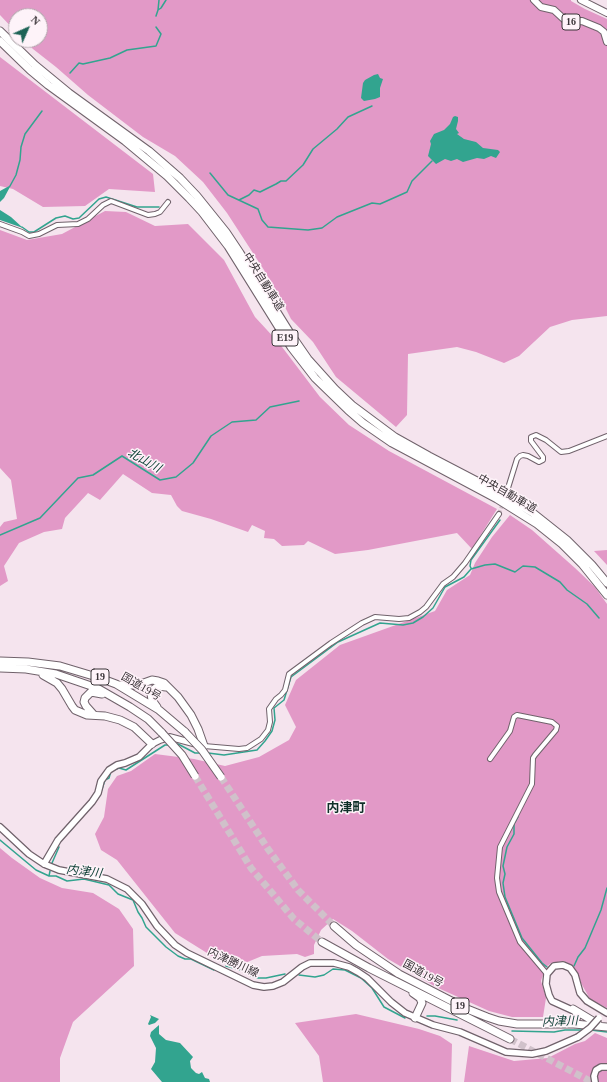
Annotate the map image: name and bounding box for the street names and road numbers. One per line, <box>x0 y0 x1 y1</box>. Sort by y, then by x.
road number: 16 <box>562 14 580 30</box>
street label: 中央自動車道 <box>240 251 286 313</box>
road number: E19 <box>272 330 298 346</box>
street label: 中央自動車道 <box>475 472 539 516</box>
road number: 19 <box>91 669 109 685</box>
street label: 国道19号 <box>119 670 163 704</box>
street label: 内津勝川線 <box>205 945 261 981</box>
street label: 国道19号 <box>401 958 445 990</box>
road number: 19 <box>451 998 469 1014</box>

